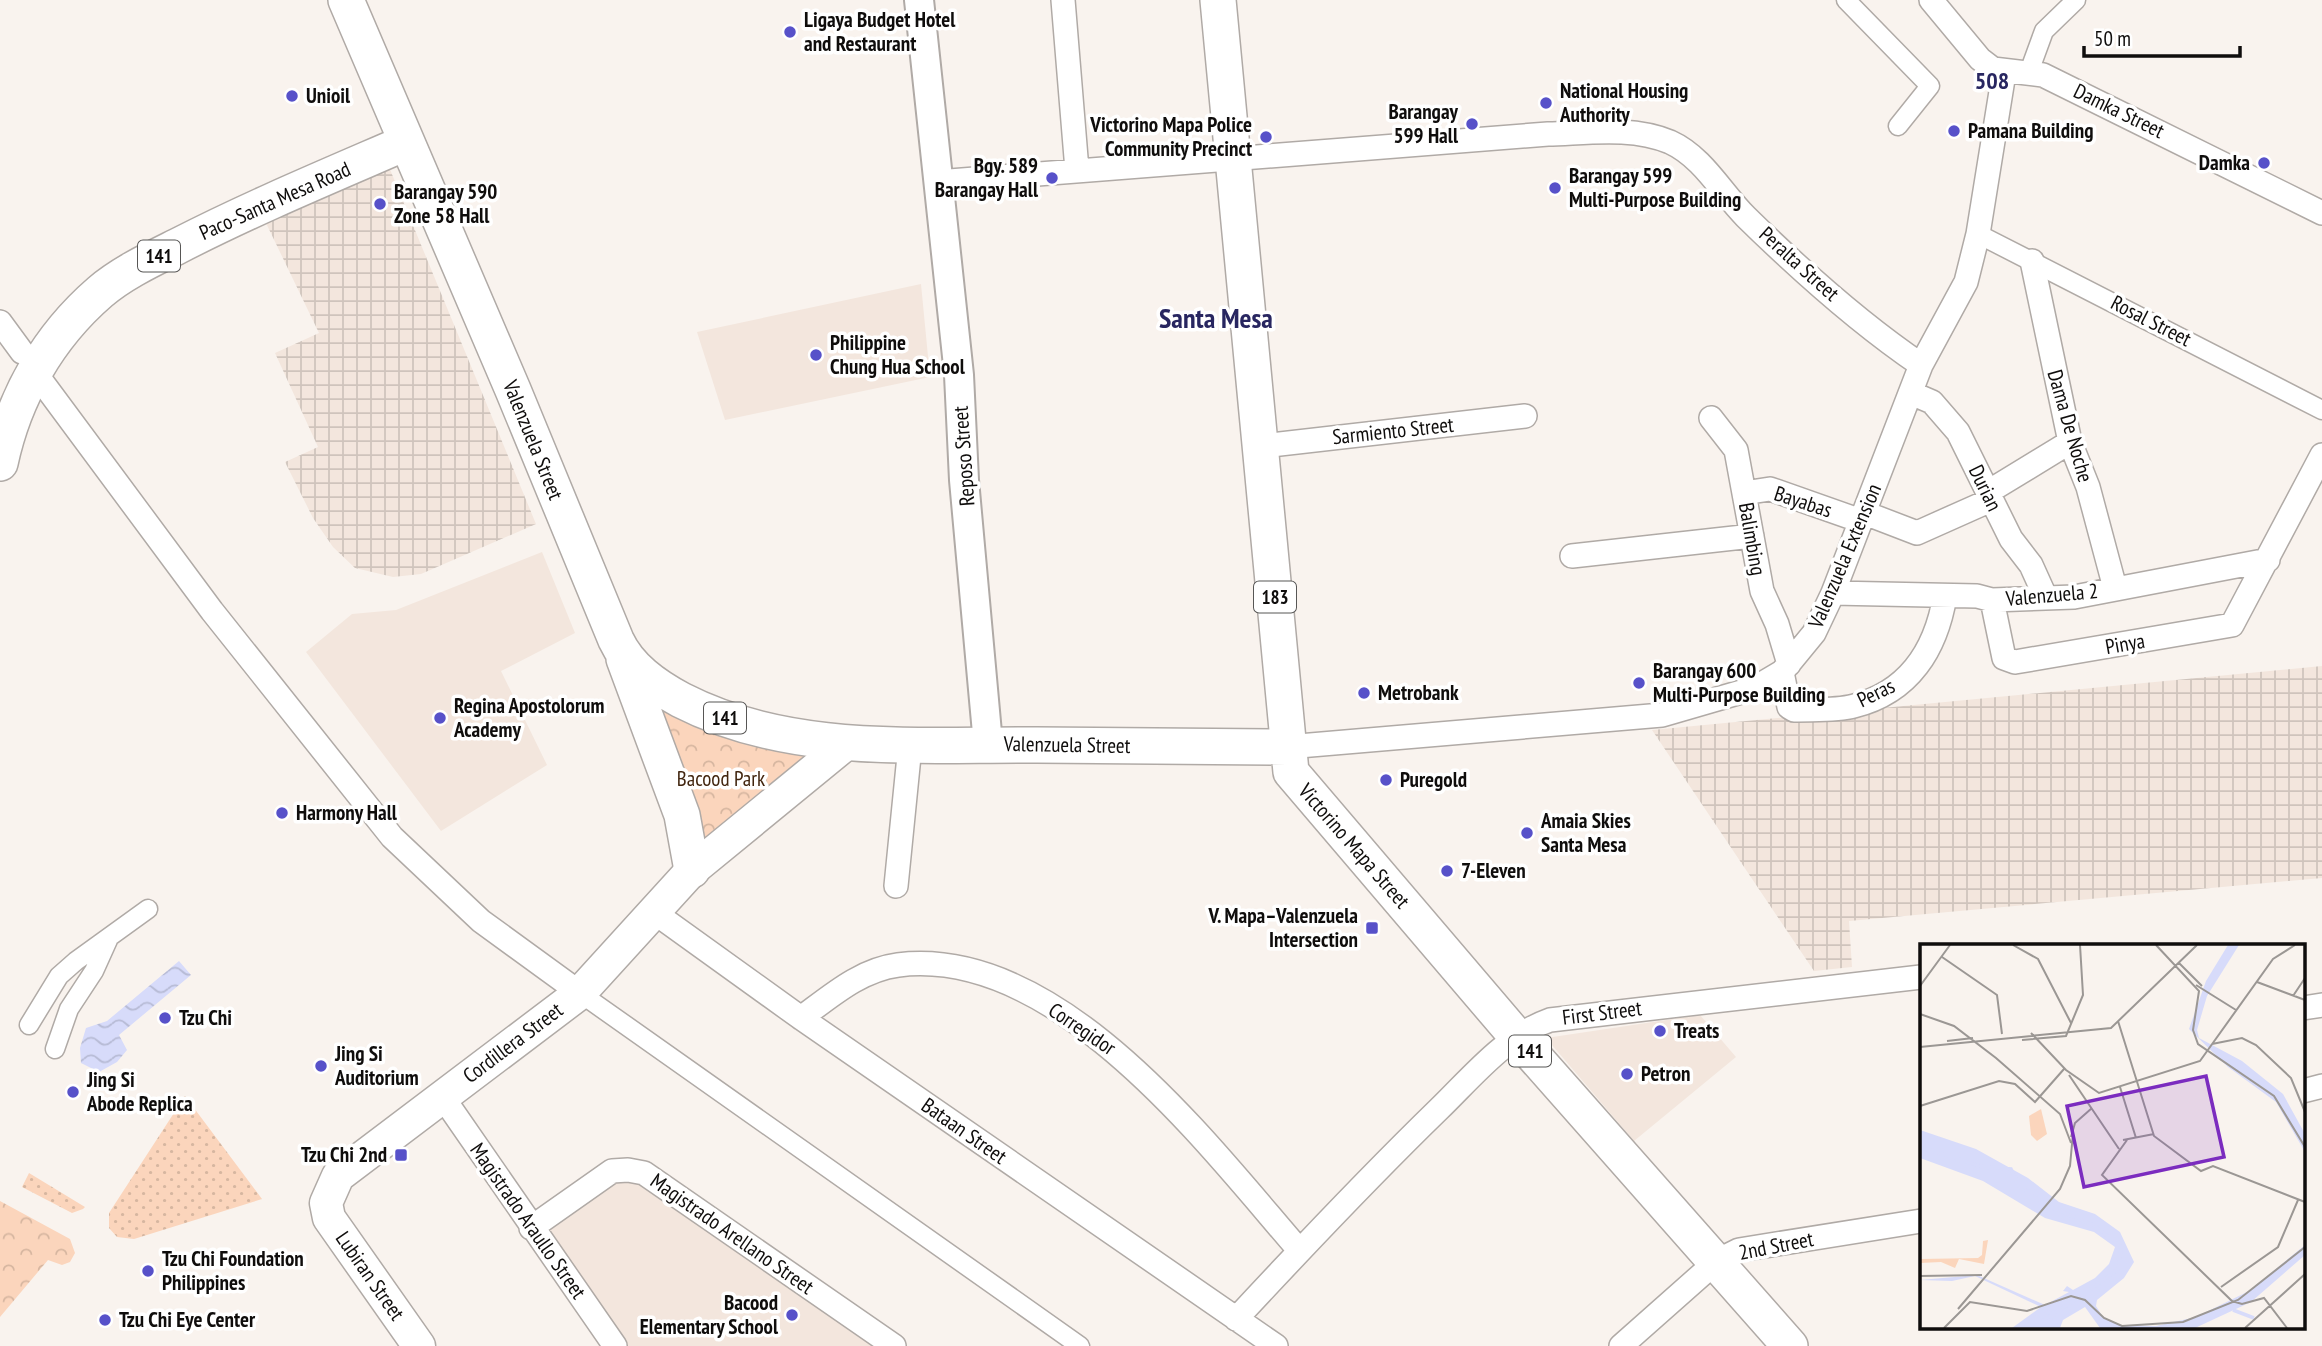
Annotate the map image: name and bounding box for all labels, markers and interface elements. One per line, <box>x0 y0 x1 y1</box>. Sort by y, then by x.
place label: Ligaya Budget Hotel and Restaurant <box>804 6 956 57</box>
scale bar <box>2084 14 2240 58</box>
marker: Ligaya Budget Hotel and Restaurant <box>782 24 798 40</box>
text: 50 m <box>2094 25 2131 52</box>
district label: 508 <box>1975 65 2009 96</box>
place label: National Housing Authority <box>1559 77 1688 128</box>
street label: Damka Street <box>2069 77 2169 144</box>
place label: Unioil <box>306 82 351 109</box>
marker: Unioil <box>284 88 300 104</box>
marker: National Housing Authority <box>1538 95 1554 111</box>
place label: Barangay 599 Hall <box>1388 98 1459 149</box>
place label: Victorino Mapa Police Community Precinct <box>1089 111 1252 162</box>
marker: Barangay 599 Hall <box>1464 116 1480 132</box>
place label: Pamana Building <box>1968 117 2094 144</box>
marker: Pamana Building <box>1946 123 1962 139</box>
marker: Victorino Mapa Police Community Precinct <box>1258 129 1274 145</box>
place label: Damka <box>2199 149 2250 176</box>
place label: Bgy. 589 Barangay Hall <box>935 152 1039 203</box>
street label: Paco-Santa Mesa Road <box>195 155 355 246</box>
marker: Damka <box>2256 155 2272 171</box>
place label: Barangay 599 Multi-Purpose Building <box>1569 162 1741 213</box>
marker: Bgy. 589 Barangay Hall <box>1044 170 1060 186</box>
place label: Barangay 590 Zone 58 Hall <box>394 178 497 229</box>
marker: Barangay 599 Multi-Purpose Building <box>1547 180 1563 196</box>
marker: Barangay 590 Zone 58 Hall <box>372 196 388 212</box>
street label: Peralta Street <box>1754 221 1845 307</box>
road number: 141 <box>138 240 180 272</box>
street label: Rosal Street <box>2106 289 2196 352</box>
district label: Santa Mesa <box>1159 299 1273 336</box>
place label: Philippine Chung Hua School <box>830 329 966 380</box>
marker: Philippine Chung Hua School <box>808 347 824 363</box>
street label: Dama De Noche <box>2042 366 2099 485</box>
street label: Valenzuela Street <box>497 375 570 504</box>
street label: Reposo Street <box>947 405 980 507</box>
street label: Sarmiento Street <box>1331 411 1455 450</box>
street label: Durian <box>1963 460 2008 515</box>
street label: Bayabas <box>1771 480 1835 524</box>
street label: Valenzuela Extension <box>1802 480 1887 633</box>
street label: Balimbing <box>1733 500 1772 577</box>
street label: Valenzuela 2 <box>2004 577 2099 612</box>
road number: 183 <box>1254 582 1296 612</box>
street label: Pinya <box>2103 627 2147 660</box>
place label: Barangay 600 Multi-Purpose Building <box>1653 657 1825 708</box>
street label: Peras <box>1852 672 1899 713</box>
marker: Barangay 600 Multi-Purpose Building <box>1631 675 1647 691</box>
place label: Metrobank <box>1378 679 1459 706</box>
marker: Metrobank <box>1356 685 1372 701</box>
place label: Regina Apostolorum Academy <box>453 692 604 743</box>
road number: 141 <box>704 702 746 734</box>
marker: Regina Apostolorum Academy <box>432 710 448 726</box>
street label: Valenzuela Street <box>1002 730 1131 759</box>
park label: Bacood Park <box>677 765 765 792</box>
place label: Puregold <box>1400 766 1467 793</box>
marker: Puregold <box>1378 772 1394 788</box>
street label: Victorino Mapa Street <box>1292 777 1416 914</box>
place label: Harmony Hall <box>296 799 398 826</box>
marker: Harmony Hall <box>274 805 290 821</box>
place label: Amaia Skies Santa Mesa <box>1540 807 1631 858</box>
marker: Amaia Skies Santa Mesa <box>1519 825 1535 841</box>
place label: 7-Eleven <box>1461 857 1526 884</box>
marker: 7-Eleven <box>1439 863 1455 879</box>
place label: V. Mapa–Valenzuela Intersection <box>1208 902 1358 953</box>
marker: V. Mapa–Valenzuela Intersection <box>1364 920 1380 936</box>
inset map <box>1920 944 2304 1328</box>
street label: First Street <box>1561 994 1643 1031</box>
street label: Cordillera Street <box>457 996 568 1089</box>
street label: Corregidor <box>1043 996 1121 1061</box>
place label: Tzu Chi <box>179 1004 232 1031</box>
marker: Tzu Chi <box>157 1010 173 1026</box>
place label: Treats <box>1674 1017 1719 1044</box>
marker: Treats <box>1652 1023 1668 1039</box>
road number: 141 <box>1509 1036 1551 1066</box>
place label: Jing Si Auditorium <box>334 1040 419 1091</box>
marker: Jing Si Auditorium <box>313 1058 329 1074</box>
place label: Petron <box>1641 1060 1690 1087</box>
place label: Jing Si Abode Replica <box>86 1066 193 1117</box>
marker: Petron <box>1619 1066 1635 1082</box>
marker: Jing Si Abode Replica <box>65 1084 81 1100</box>
street label: Bataan Street <box>916 1091 1012 1170</box>
street label: Magistrado Araullo Street <box>464 1137 592 1304</box>
place label: Tzu Chi 2nd <box>301 1141 387 1168</box>
marker: Tzu Chi 2nd <box>393 1147 409 1163</box>
street label: Magistrado Arellano Street <box>645 1167 819 1300</box>
street label: 2nd Street <box>1736 1225 1816 1266</box>
street label: Lubiran Street <box>330 1226 411 1326</box>
place label: Tzu Chi Foundation Philippines <box>162 1245 304 1296</box>
marker: Tzu Chi Foundation Philippines <box>140 1263 156 1279</box>
place label: Bacood Elementary School <box>640 1289 779 1340</box>
place label: Tzu Chi Eye Center <box>119 1306 256 1333</box>
marker: Bacood Elementary School <box>784 1307 800 1323</box>
marker: Tzu Chi Eye Center <box>97 1312 113 1328</box>

